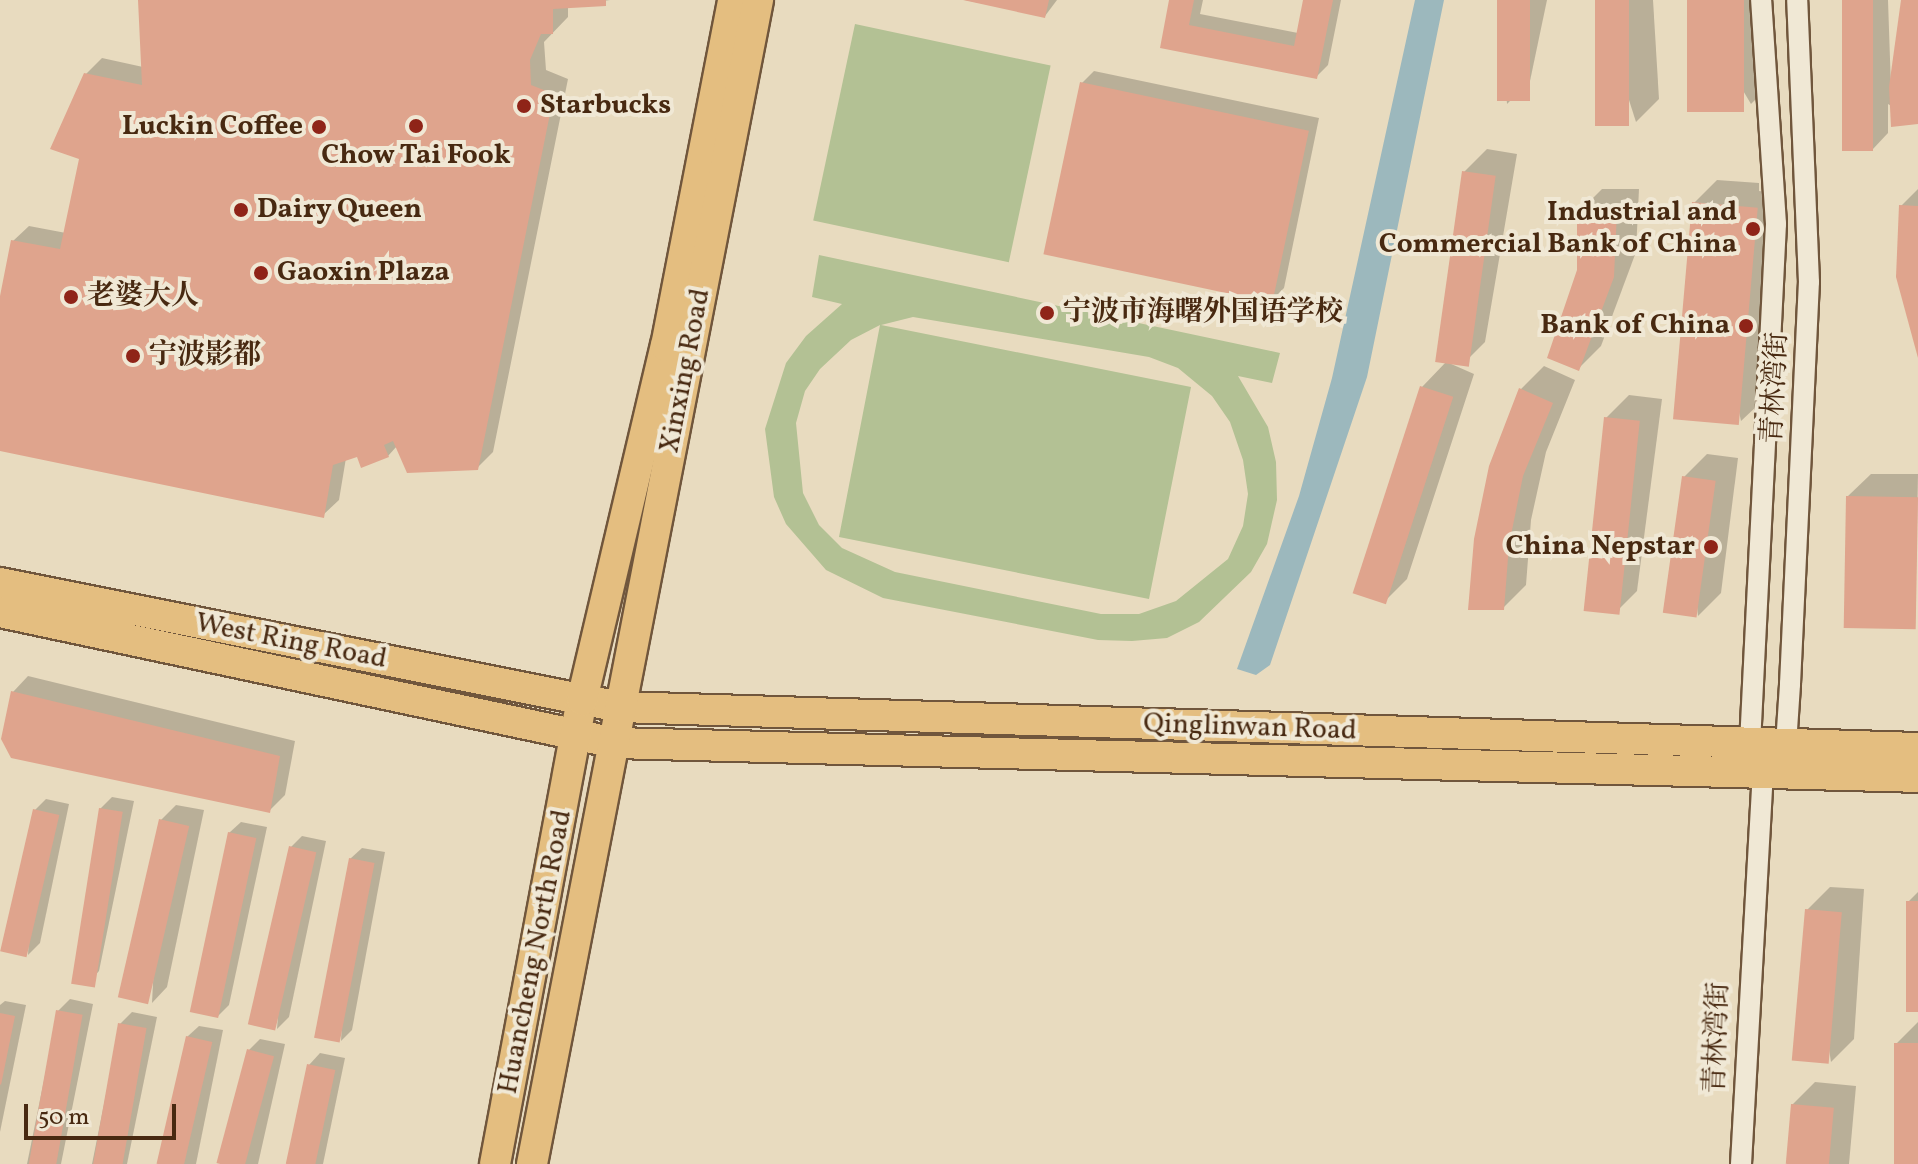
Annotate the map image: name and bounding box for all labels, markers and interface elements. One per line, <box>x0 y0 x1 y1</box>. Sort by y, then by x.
place label: Starbucks <box>540 89 671 123</box>
marker: Starbucks <box>515 97 533 115</box>
place label: Luckin Coffee <box>122 110 303 144</box>
marker: Chow Tai Fook <box>407 117 425 135</box>
marker: Luckin Coffee <box>310 118 328 136</box>
place label: Chow Tai Fook <box>321 139 511 173</box>
place label: Dairy Queen <box>257 193 422 227</box>
place label: Industrial and Commercial Bank of China <box>1381 196 1737 262</box>
marker: Dairy Queen <box>232 201 250 219</box>
marker: Industrial and Commercial Bank of China <box>1744 220 1762 238</box>
place label: Gaoxin Plaza <box>277 256 450 290</box>
marker: Gaoxin Plaza <box>252 264 270 282</box>
place label: 老婆大人 <box>87 280 199 314</box>
street label: Xinxing Road <box>654 286 718 456</box>
marker: 老婆大人 <box>62 288 80 306</box>
place label: 宁波市海曙外国语学校 <box>1063 296 1343 330</box>
marker: 宁波市海曙外国语学校 <box>1038 304 1056 322</box>
place label: Bank of China <box>1542 309 1730 343</box>
marker: Bank of China <box>1737 317 1755 335</box>
street label: 青林湾街 <box>1756 331 1796 445</box>
place label: 宁波影都 <box>149 339 261 373</box>
marker: 宁波影都 <box>124 347 142 365</box>
place label: China Nepstar <box>1505 530 1695 564</box>
marker: China Nepstar <box>1702 538 1720 556</box>
street label: West Ring Road <box>193 607 389 677</box>
street label: Qinglinwan Road <box>1143 707 1357 749</box>
street label: Huancheng North Road <box>492 807 580 1097</box>
street label: 青林湾街 <box>1699 981 1737 1095</box>
scale bar <box>28 1088 180 1138</box>
text: 50 m <box>38 1101 90 1135</box>

